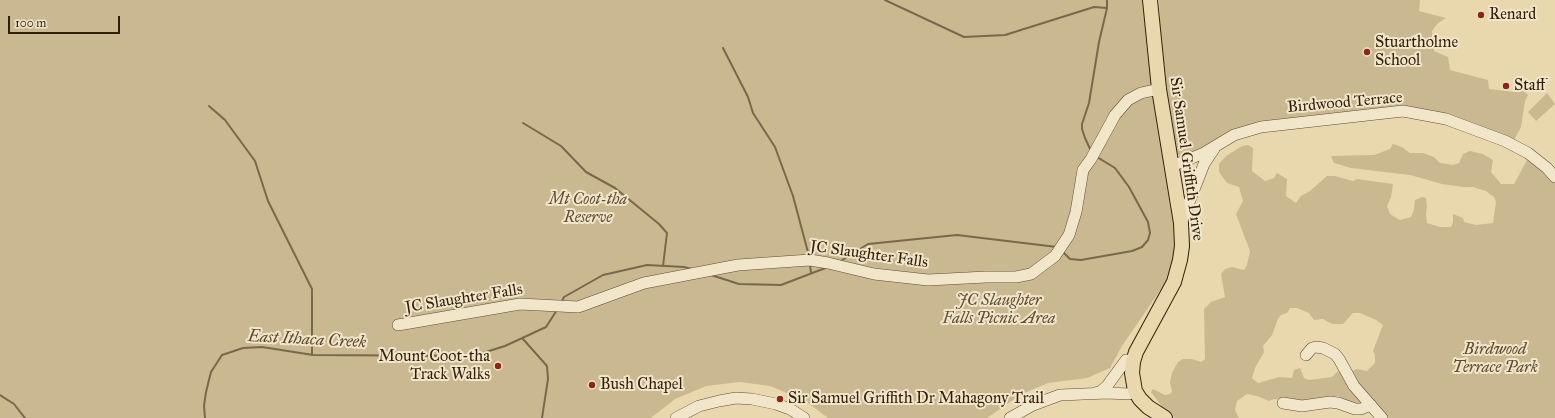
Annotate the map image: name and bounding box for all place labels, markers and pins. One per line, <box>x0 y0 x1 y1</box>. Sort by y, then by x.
place label: Renard <box>1489 5 1536 25</box>
marker: Renard <box>1476 10 1486 20</box>
place label: Stuartholme School <box>1375 33 1458 71</box>
marker: Stuartholme School <box>1362 47 1372 57</box>
place label: Staff <box>1514 76 1545 96</box>
marker: Staff <box>1501 81 1511 91</box>
place label: Mount Coot-tha Track Walks <box>378 347 490 385</box>
marker: Mount Coot-tha Track Walks <box>493 361 503 371</box>
place label: Bush Chapel <box>600 375 683 395</box>
marker: Bush Chapel <box>587 380 597 390</box>
place label: Sir Samuel Griffith Dr Mahagony Trail <box>788 389 1044 409</box>
marker: Sir Samuel Griffith Dr Mahagony Trail <box>775 394 785 404</box>

